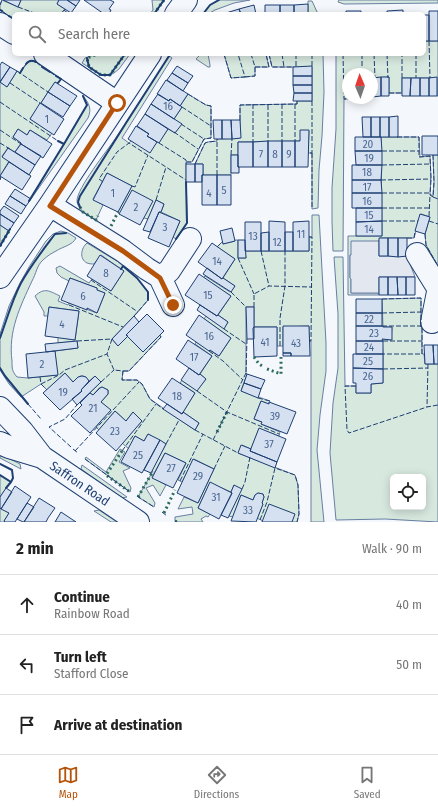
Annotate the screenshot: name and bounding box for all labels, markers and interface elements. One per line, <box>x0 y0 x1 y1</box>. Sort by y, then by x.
search box <box>12 12 426 56</box>
icon: search <box>26 23 48 45</box>
text: Search here <box>58 25 130 43</box>
north arrow <box>342 68 378 104</box>
route start <box>108 94 126 112</box>
house number: 16 <box>163 100 173 113</box>
house number: 1 <box>45 113 49 126</box>
house number: 20 <box>363 138 374 151</box>
house number: 7 <box>259 148 264 161</box>
house number: 8 <box>272 148 278 161</box>
house number: 9 <box>286 148 292 161</box>
house number: 19 <box>364 152 374 165</box>
house number: 18 <box>362 166 372 179</box>
house number: 17 <box>363 181 372 194</box>
house number: 5 <box>221 184 227 197</box>
house number: 1 <box>111 187 115 200</box>
house number: 4 <box>206 187 212 200</box>
house number: 16 <box>362 195 372 208</box>
house number: 2 <box>134 201 139 214</box>
house number: 15 <box>364 209 374 222</box>
house number: 3 <box>163 221 168 234</box>
house number: 14 <box>364 223 374 236</box>
house number: 11 <box>297 228 305 241</box>
house number: 13 <box>248 230 258 243</box>
house number: 12 <box>272 236 282 249</box>
house number: 14 <box>212 255 222 268</box>
house number: 8 <box>103 267 109 280</box>
house number: 15 <box>203 289 213 302</box>
house number: 6 <box>80 290 86 303</box>
route end <box>164 296 182 314</box>
house number: 22 <box>364 313 374 326</box>
house number: 4 <box>59 318 65 331</box>
house number: 23 <box>369 327 379 340</box>
house number: 16 <box>204 330 214 343</box>
house number: 41 <box>260 336 270 349</box>
house number: 43 <box>291 337 301 350</box>
house number: 24 <box>364 341 375 354</box>
house number: 17 <box>190 351 199 364</box>
house number: 25 <box>363 355 373 368</box>
house number: 2 <box>40 358 45 371</box>
house number: 26 <box>363 370 374 383</box>
house number: 19 <box>58 386 68 399</box>
house number: 18 <box>172 390 182 403</box>
house number: 21 <box>89 402 97 415</box>
house number: 39 <box>270 410 280 423</box>
house number: 23 <box>110 425 120 438</box>
house number: 37 <box>264 438 274 451</box>
house number: 25 <box>133 449 143 462</box>
street label: Saffron Road <box>47 458 112 509</box>
house number: 27 <box>166 462 176 475</box>
house number: 29 <box>193 470 203 483</box>
map controls <box>390 474 426 510</box>
button: locate <box>390 474 426 510</box>
house number: 31 <box>212 491 221 504</box>
house number: 33 <box>243 504 253 517</box>
text: 2 min <box>16 538 54 559</box>
text: Walk · 90 m <box>362 541 422 556</box>
text: Continue <box>54 588 110 606</box>
icon: ahead <box>16 594 38 616</box>
text: 40 m <box>396 597 422 612</box>
text: Rainbow Road <box>54 606 130 621</box>
text: Turn left <box>54 648 107 666</box>
icon: left <box>16 654 38 676</box>
text: 50 m <box>396 657 422 672</box>
text: Stafford Close <box>54 666 129 681</box>
icon: arrive <box>16 714 38 736</box>
text: Arrive at destination <box>54 716 182 734</box>
tab: Map <box>57 764 79 801</box>
tab: Directions <box>194 764 239 801</box>
tab: Saved <box>354 764 381 801</box>

